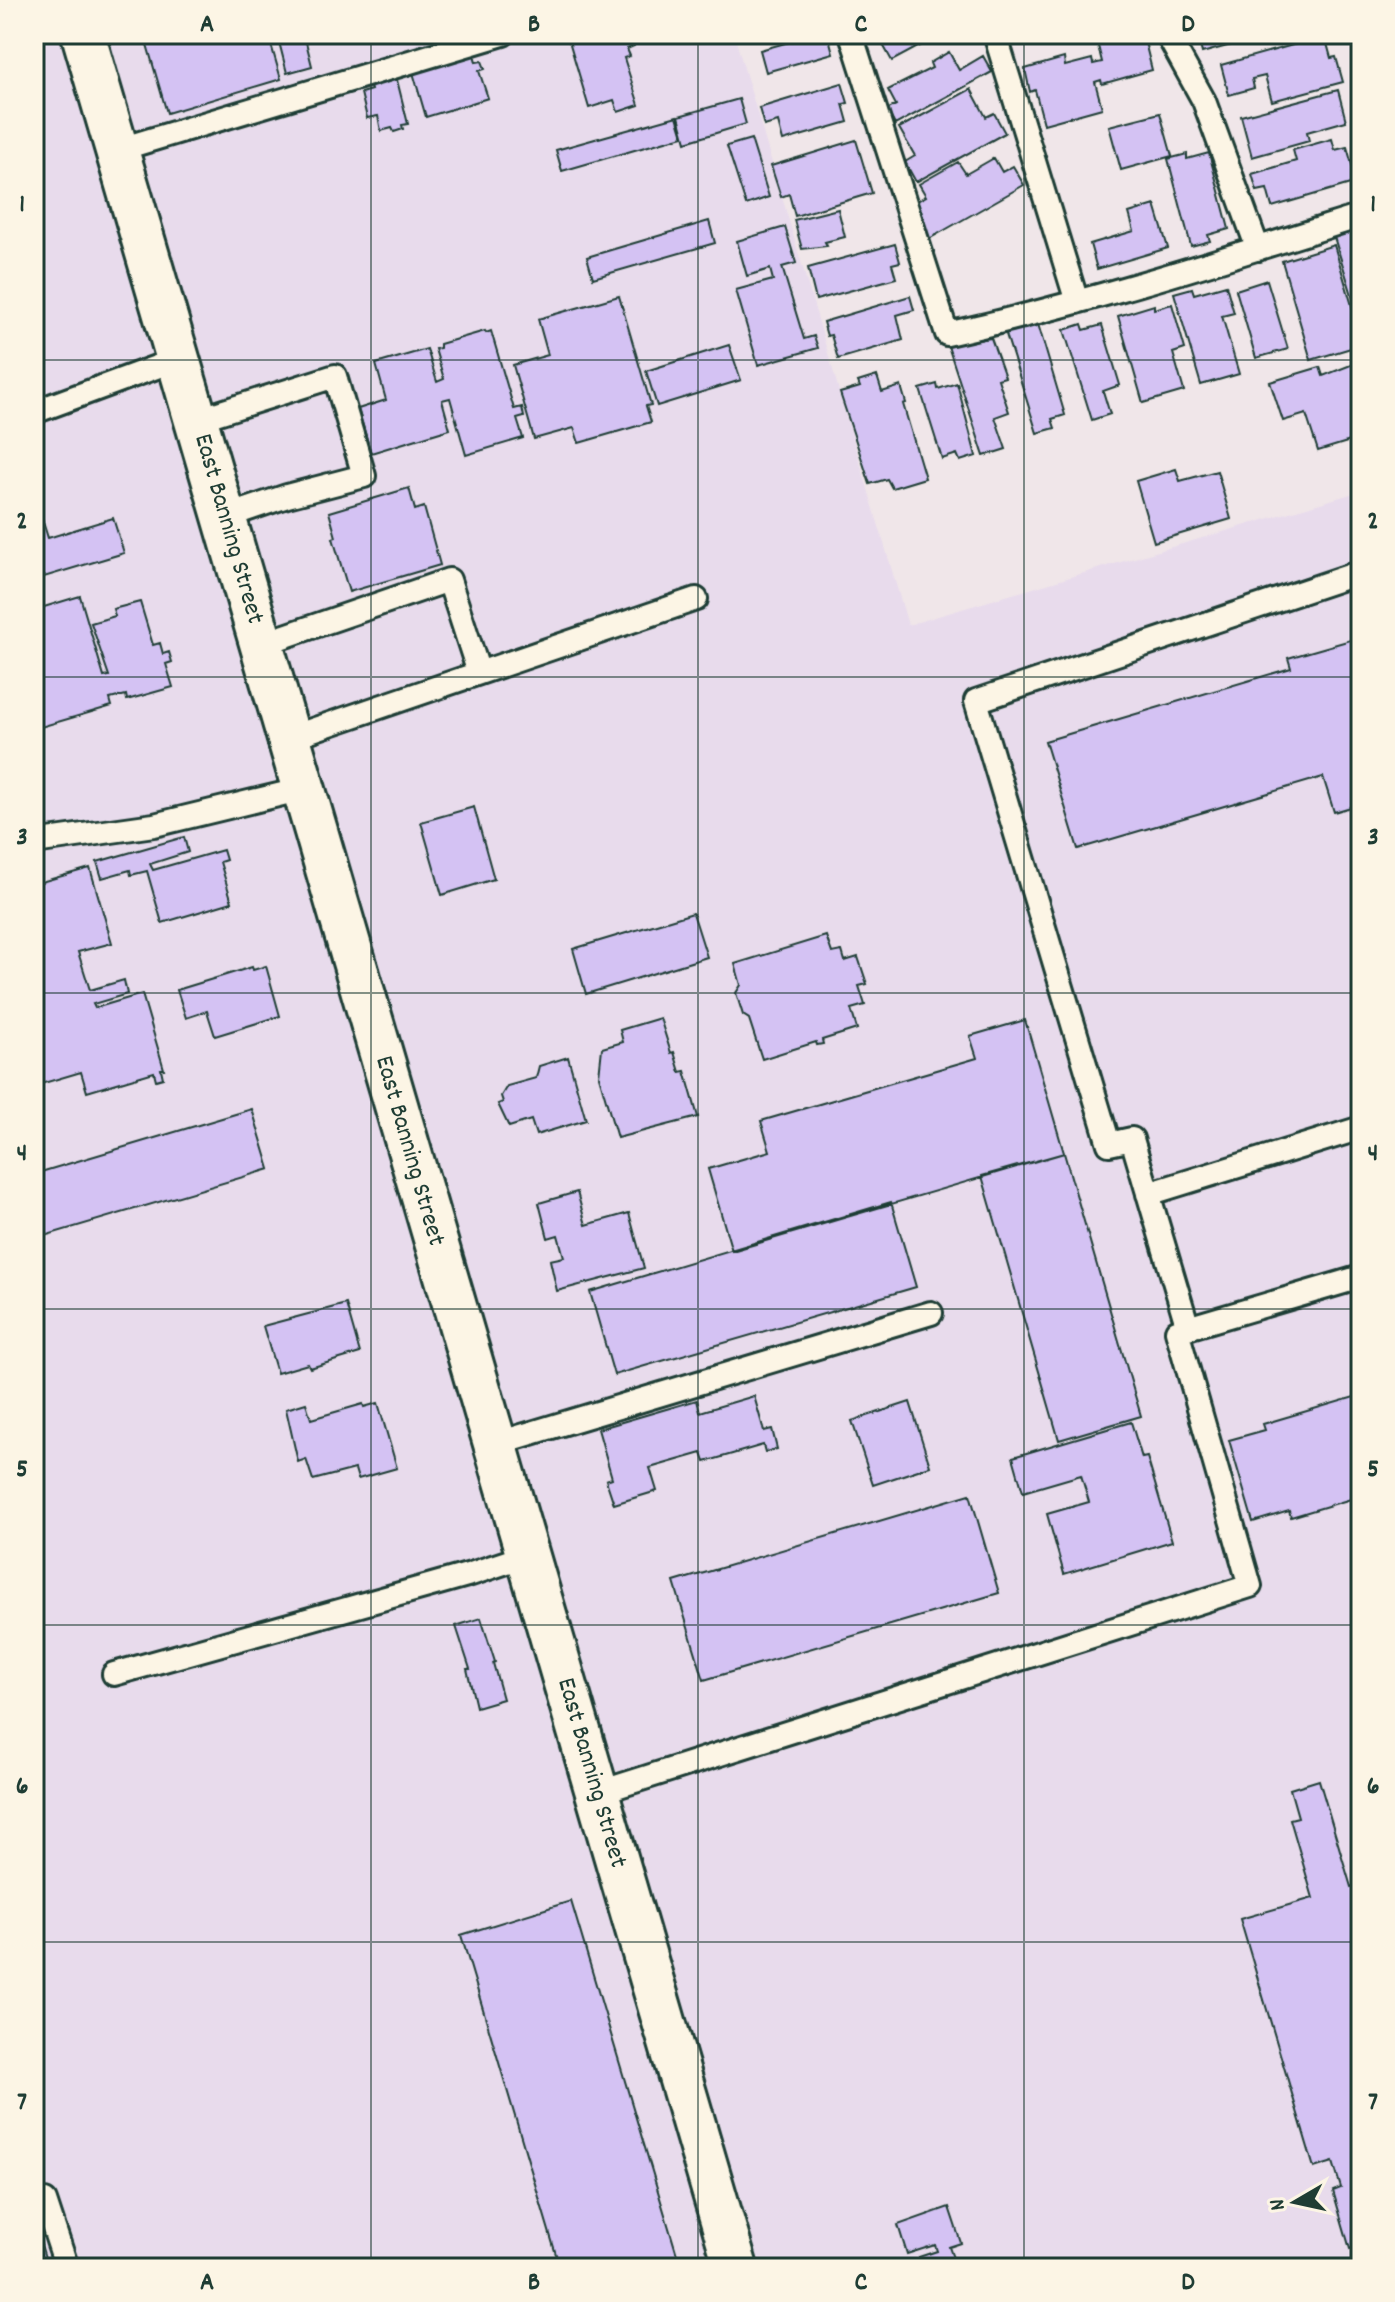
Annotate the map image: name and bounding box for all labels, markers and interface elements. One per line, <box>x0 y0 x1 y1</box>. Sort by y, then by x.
text: A <box>200 7 214 44</box>
text: B <box>528 7 540 44</box>
text: C <box>855 7 868 44</box>
text: D <box>1181 7 1195 44</box>
text: 1 <box>19 187 25 224</box>
text: 1 <box>1370 187 1376 224</box>
street label: East Banning Street <box>183 430 273 629</box>
text: 2 <box>16 504 28 541</box>
text: 2 <box>1367 504 1379 541</box>
text: 3 <box>16 820 28 857</box>
text: 3 <box>1367 820 1379 857</box>
street label: East Banning Street <box>364 1052 454 1251</box>
text: 4 <box>17 1136 27 1173</box>
text: 4 <box>1368 1136 1378 1173</box>
text: 5 <box>16 1452 28 1489</box>
text: 5 <box>1367 1452 1379 1489</box>
street label: East Banning Street <box>546 1674 636 1873</box>
text: 6 <box>16 1769 28 1806</box>
text: 6 <box>1367 1769 1379 1806</box>
text: 7 <box>17 2085 27 2122</box>
text: 7 <box>1368 2085 1378 2122</box>
north arrow <box>1255 2162 1335 2242</box>
text: N <box>1263 2197 1295 2212</box>
text: A <box>200 2265 214 2302</box>
text: B <box>528 2265 540 2302</box>
text: C <box>855 2265 868 2302</box>
text: D <box>1181 2265 1195 2302</box>

